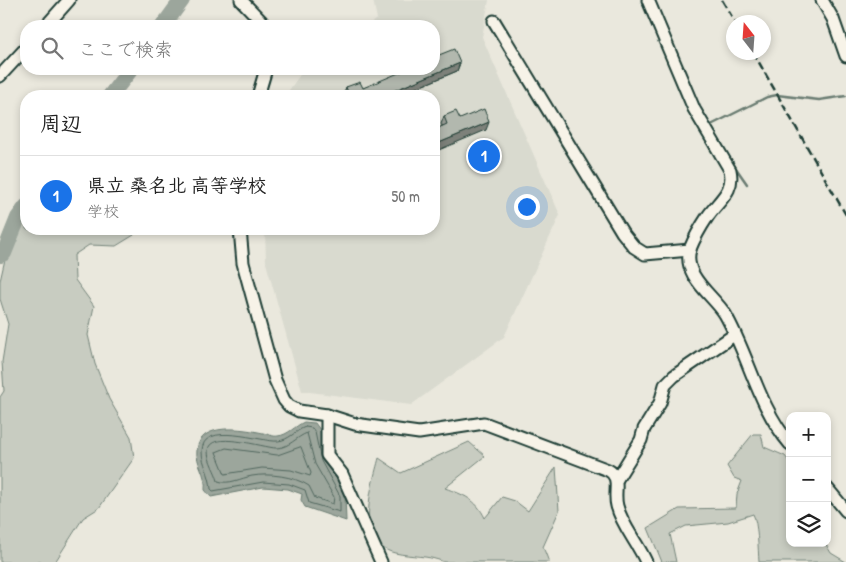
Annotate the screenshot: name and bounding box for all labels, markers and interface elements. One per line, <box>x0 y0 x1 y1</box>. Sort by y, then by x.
north arrow <box>726 15 771 60</box>
search box <box>20 20 440 75</box>
icon: search <box>38 34 66 62</box>
text: ここで検索 <box>78 36 173 62</box>
text: 周辺 <box>40 109 82 138</box>
pin: 1 <box>468 137 500 175</box>
text: 県立 桑名北 高等学校 <box>87 172 267 198</box>
text: 1 <box>53 185 59 207</box>
text: 50 m <box>392 185 420 207</box>
your location <box>514 194 540 220</box>
text: 学校 <box>87 200 119 222</box>
map controls <box>786 412 831 547</box>
button: + <box>786 412 831 457</box>
button: − <box>786 457 831 502</box>
button: layers <box>786 502 831 547</box>

